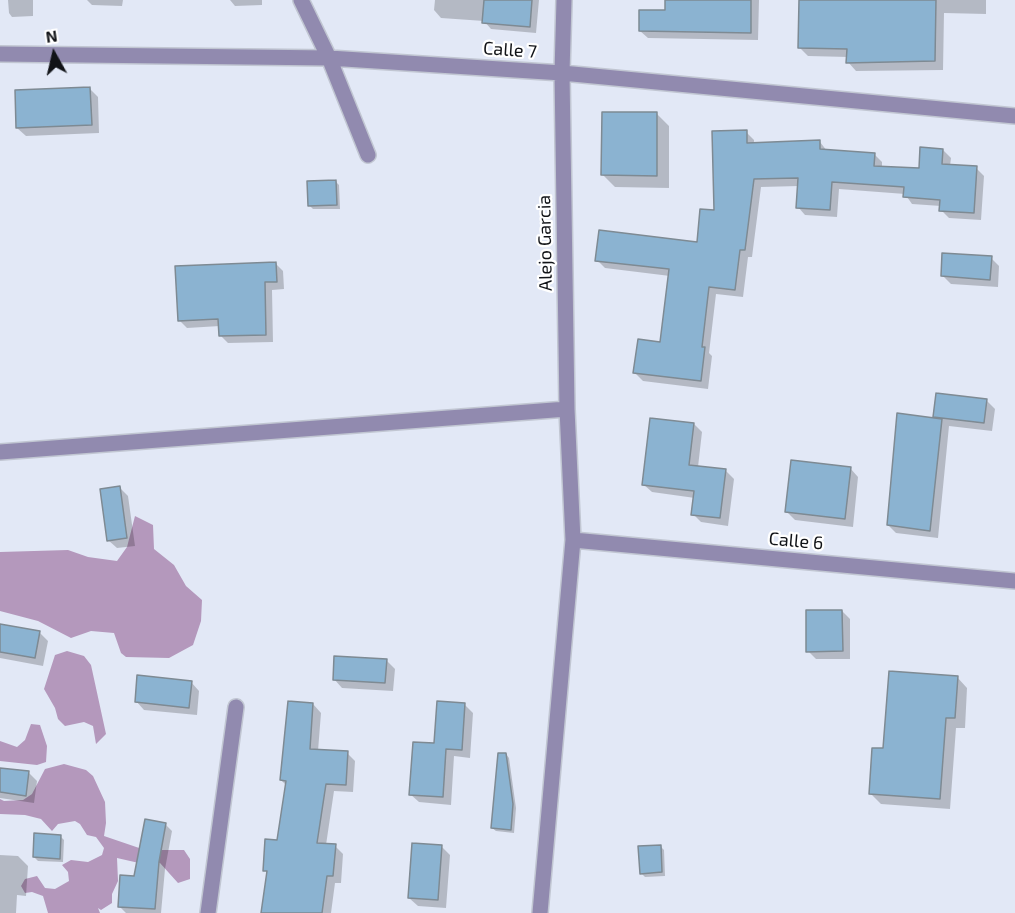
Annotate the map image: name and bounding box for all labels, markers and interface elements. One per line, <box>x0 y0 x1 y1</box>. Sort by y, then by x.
north arrow <box>24 24 84 84</box>
text: N <box>44 25 58 46</box>
street label: Calle 7 <box>482 37 538 63</box>
street label: Alejo Garcia <box>533 195 557 291</box>
street label: Calle 6 <box>768 528 824 554</box>

